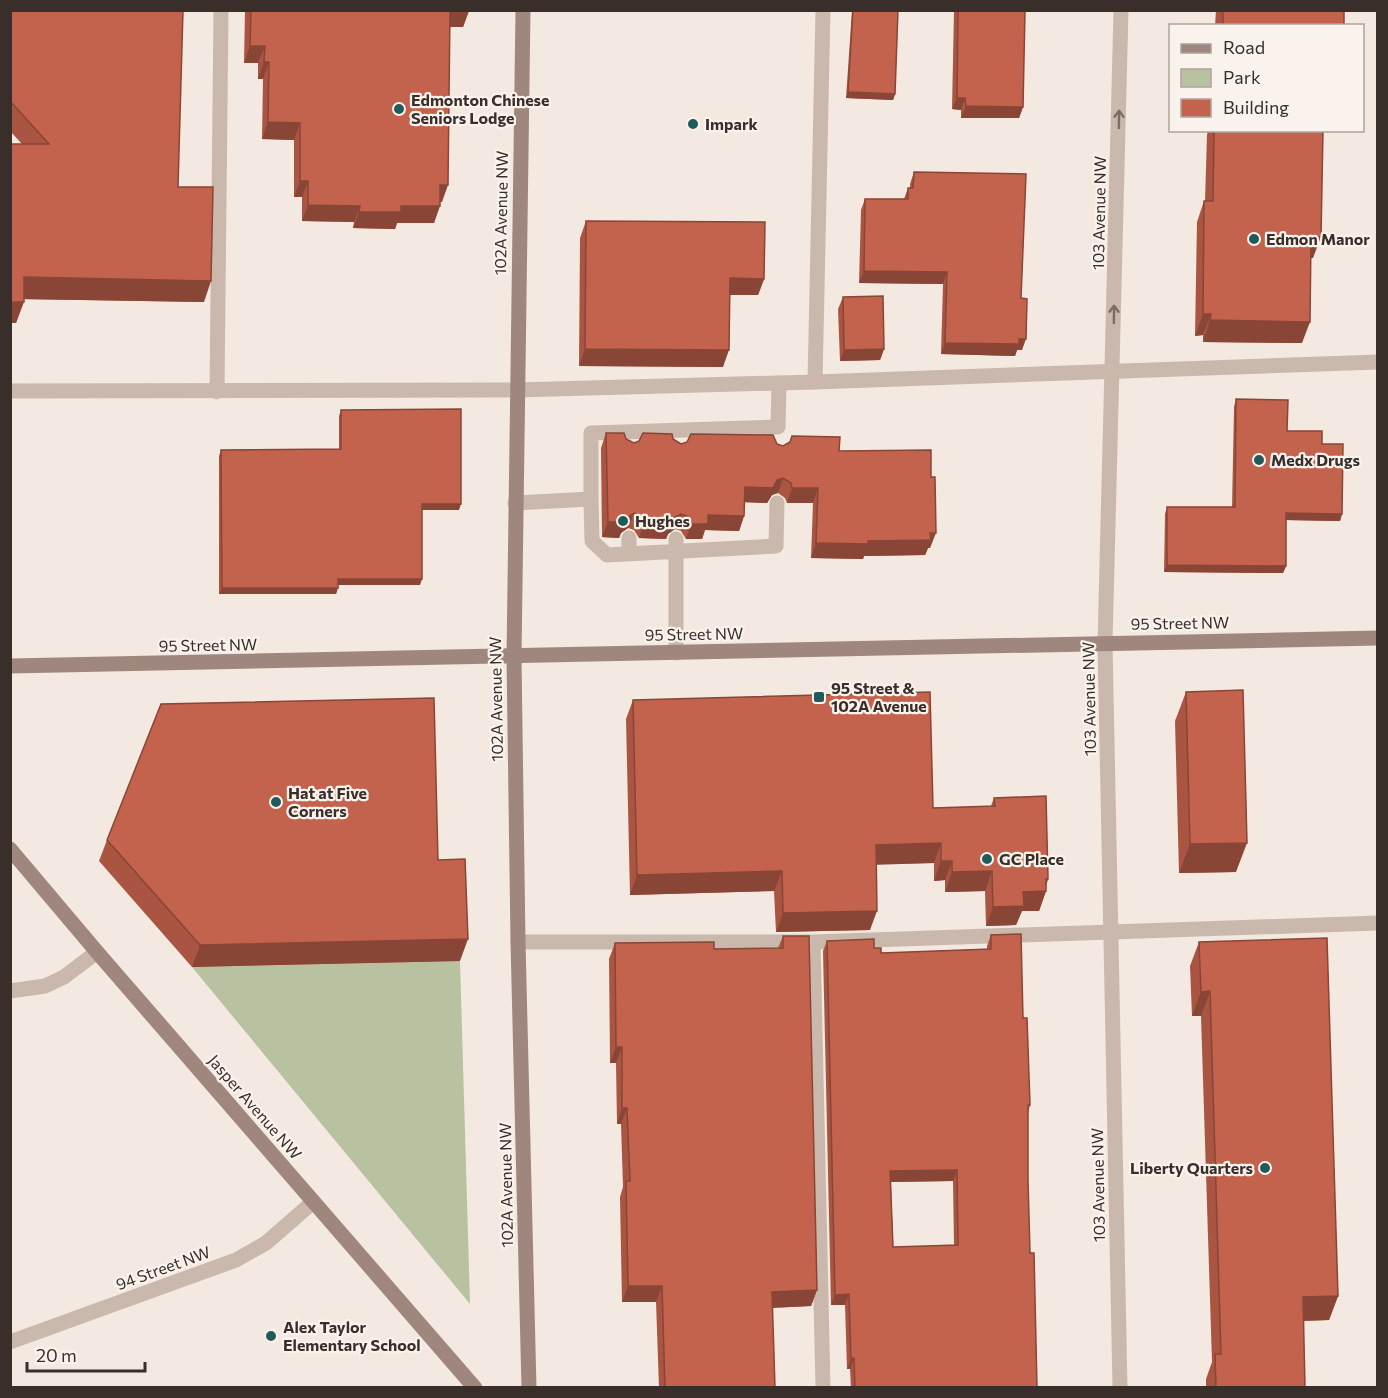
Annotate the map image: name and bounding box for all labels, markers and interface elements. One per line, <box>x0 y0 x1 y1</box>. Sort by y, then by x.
legend <box>1169 24 1364 132</box>
text: Road <box>1223 36 1265 58</box>
text: Park <box>1223 66 1261 88</box>
place label: Edmonton Chinese Seniors Lodge <box>411 90 549 127</box>
text: Building <box>1223 96 1289 118</box>
marker: Edmonton Chinese Seniors Lodge <box>392 102 406 116</box>
one-way arrow <box>1113 109 1124 129</box>
place label: Impark <box>705 114 758 133</box>
marker: Impark <box>686 117 700 131</box>
street label: 102A Avenue NW <box>490 150 511 276</box>
street label: 103 Avenue NW <box>1088 156 1109 270</box>
place label: Edmon Manor <box>1266 229 1370 248</box>
marker: Edmon Manor <box>1247 232 1261 246</box>
one-way arrow <box>1109 304 1120 324</box>
place label: Medx Drugs <box>1271 450 1360 469</box>
marker: Medx Drugs <box>1252 453 1266 467</box>
place label: Hughes <box>635 511 690 530</box>
marker: Hughes <box>616 514 630 528</box>
street label: 95 Street NW <box>1131 612 1229 633</box>
street label: 95 Street NW <box>645 623 743 644</box>
street label: 95 Street NW <box>159 634 257 655</box>
street label: 102A Avenue NW <box>485 636 506 762</box>
street label: 103 Avenue NW <box>1078 642 1099 756</box>
place label: 95 Street & 102A Avenue <box>831 678 927 715</box>
marker: 95 Street & 102A Avenue <box>812 690 826 704</box>
place label: Hat at Five Corners <box>288 783 367 820</box>
marker: Hat at Five Corners <box>269 795 283 809</box>
place label: GC Place <box>999 849 1064 868</box>
marker: GC Place <box>980 852 994 866</box>
street label: Jasper Avenue NW <box>205 1050 306 1163</box>
street label: 102A Avenue NW <box>495 1122 516 1248</box>
street label: 103 Avenue NW <box>1087 1128 1108 1242</box>
place label: Liberty Quarters <box>1130 1158 1253 1177</box>
marker: Liberty Quarters <box>1258 1161 1272 1175</box>
street label: 94 Street NW <box>113 1242 213 1293</box>
place label: Alex Taylor Elementary School <box>283 1317 421 1354</box>
marker: Alex Taylor Elementary School <box>264 1329 278 1343</box>
scale bar <box>27 1335 146 1373</box>
text: 20 m <box>36 1344 77 1366</box>

